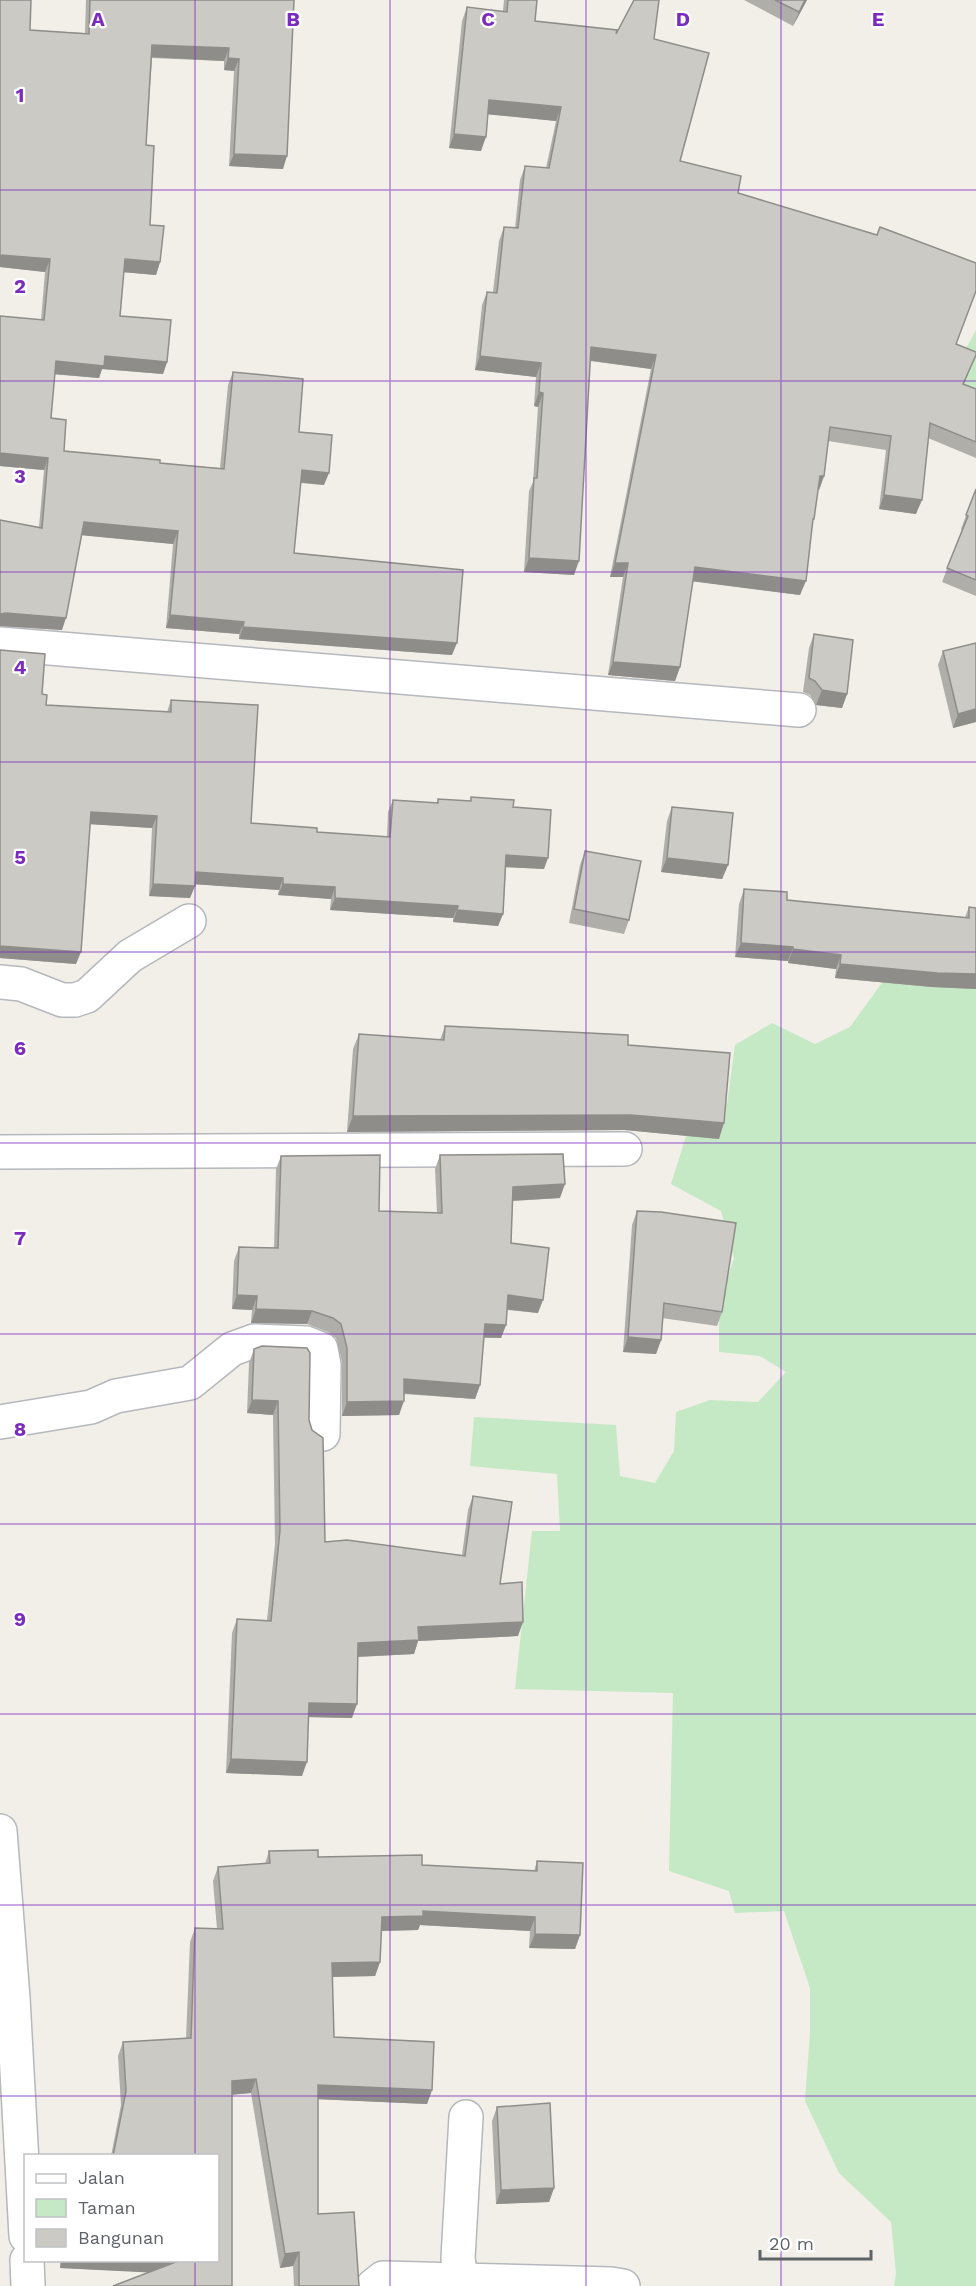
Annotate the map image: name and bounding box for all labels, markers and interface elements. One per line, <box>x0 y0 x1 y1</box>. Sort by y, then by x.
text: A <box>91 7 105 31</box>
text: B <box>286 7 300 31</box>
text: C <box>481 7 495 31</box>
text: D <box>676 7 690 31</box>
text: E <box>872 7 884 31</box>
text: 1 <box>16 83 24 107</box>
text: 2 <box>14 274 26 298</box>
text: 3 <box>14 464 26 488</box>
text: 4 <box>14 655 27 679</box>
text: 5 <box>14 845 26 869</box>
text: 6 <box>14 1036 26 1060</box>
text: 7 <box>14 1226 26 1250</box>
text: 8 <box>14 1417 26 1441</box>
text: 9 <box>14 1607 26 1631</box>
legend <box>24 2154 219 2262</box>
text: Jalan <box>78 2167 125 2188</box>
text: Taman <box>78 2197 136 2218</box>
scale bar <box>760 2223 871 2261</box>
text: Bangunan <box>78 2227 164 2248</box>
text: 20 m <box>769 2233 814 2254</box>

